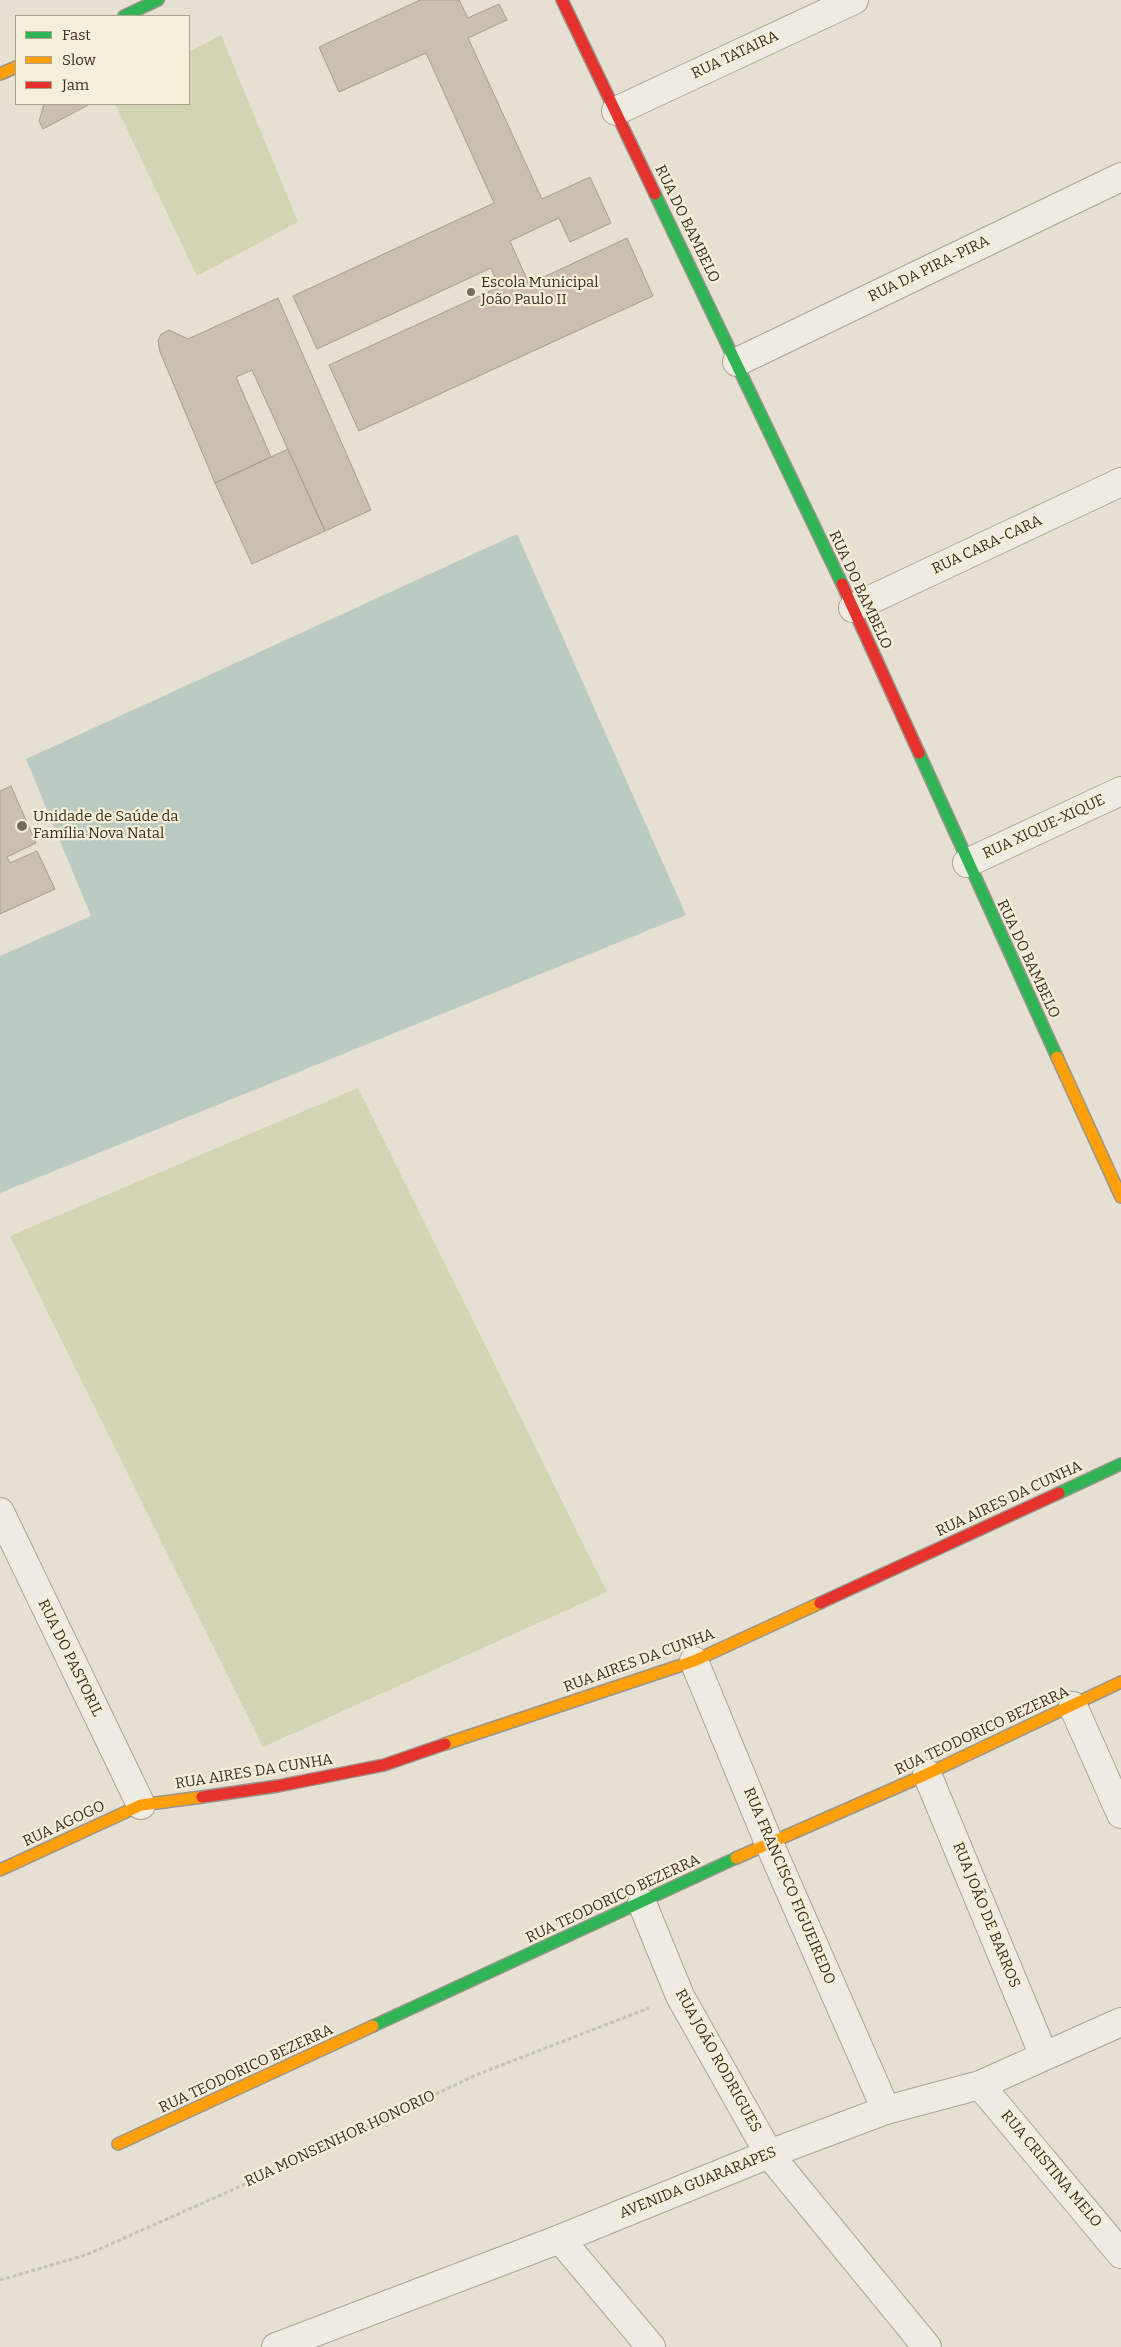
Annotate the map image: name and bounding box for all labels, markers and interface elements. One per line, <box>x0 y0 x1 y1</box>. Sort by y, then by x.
legend <box>15 15 190 105</box>
text: Fast <box>62 26 91 44</box>
street label: RUA TATAIRA <box>689 27 781 83</box>
text: Slow <box>62 51 96 69</box>
text: Jam <box>62 76 89 94</box>
street label: RUA DO BAMBELO <box>651 162 723 286</box>
street label: RUA DA PIRA-PIRA <box>866 232 992 306</box>
place label: Escola Municipal João Paulo II <box>481 274 599 309</box>
marker: Escola Municipal João Paulo II <box>465 286 477 298</box>
street label: RUA CARA-CARA <box>929 512 1045 578</box>
street label: RUA DO BAMBELO <box>825 528 895 652</box>
street label: RUA XIQUE-XIQUE <box>980 791 1108 863</box>
place label: Unidade de Saúde da Família Nova Natal <box>33 808 178 843</box>
marker: Unidade de Saúde da Família Nova Natal <box>15 819 29 833</box>
street label: RUA DO BAMBELO <box>993 897 1063 1021</box>
street label: RUA AIRES DA CUNHA <box>933 1457 1085 1541</box>
street label: RUA DO PASTORIL <box>34 1596 106 1720</box>
street label: RUA AIRES DA CUNHA <box>561 1625 717 1697</box>
street label: RUA TEODORICO BEZERRA <box>892 1683 1072 1779</box>
street label: RUA AIRES DA CUNHA <box>174 1751 334 1793</box>
street label: RUA FRANCISCO FIGUEIREDO <box>739 1785 839 1987</box>
street label: RUA AGOGO <box>20 1797 108 1851</box>
street label: RUA JOÃO DE BARROS <box>949 1839 1023 1991</box>
street label: RUA TEODORICO BEZERRA <box>523 1851 703 1947</box>
street label: RUA JOÃO RODRIGUES <box>671 1986 765 2136</box>
street label: RUA TEODORICO BEZERRA <box>156 2021 336 2117</box>
street label: RUA MONSENHOR HONORIO <box>242 2087 438 2191</box>
street label: RUA CRISTINA MELO <box>997 2107 1105 2231</box>
street label: AVENIDA GUARARAPES <box>617 2143 779 2223</box>

